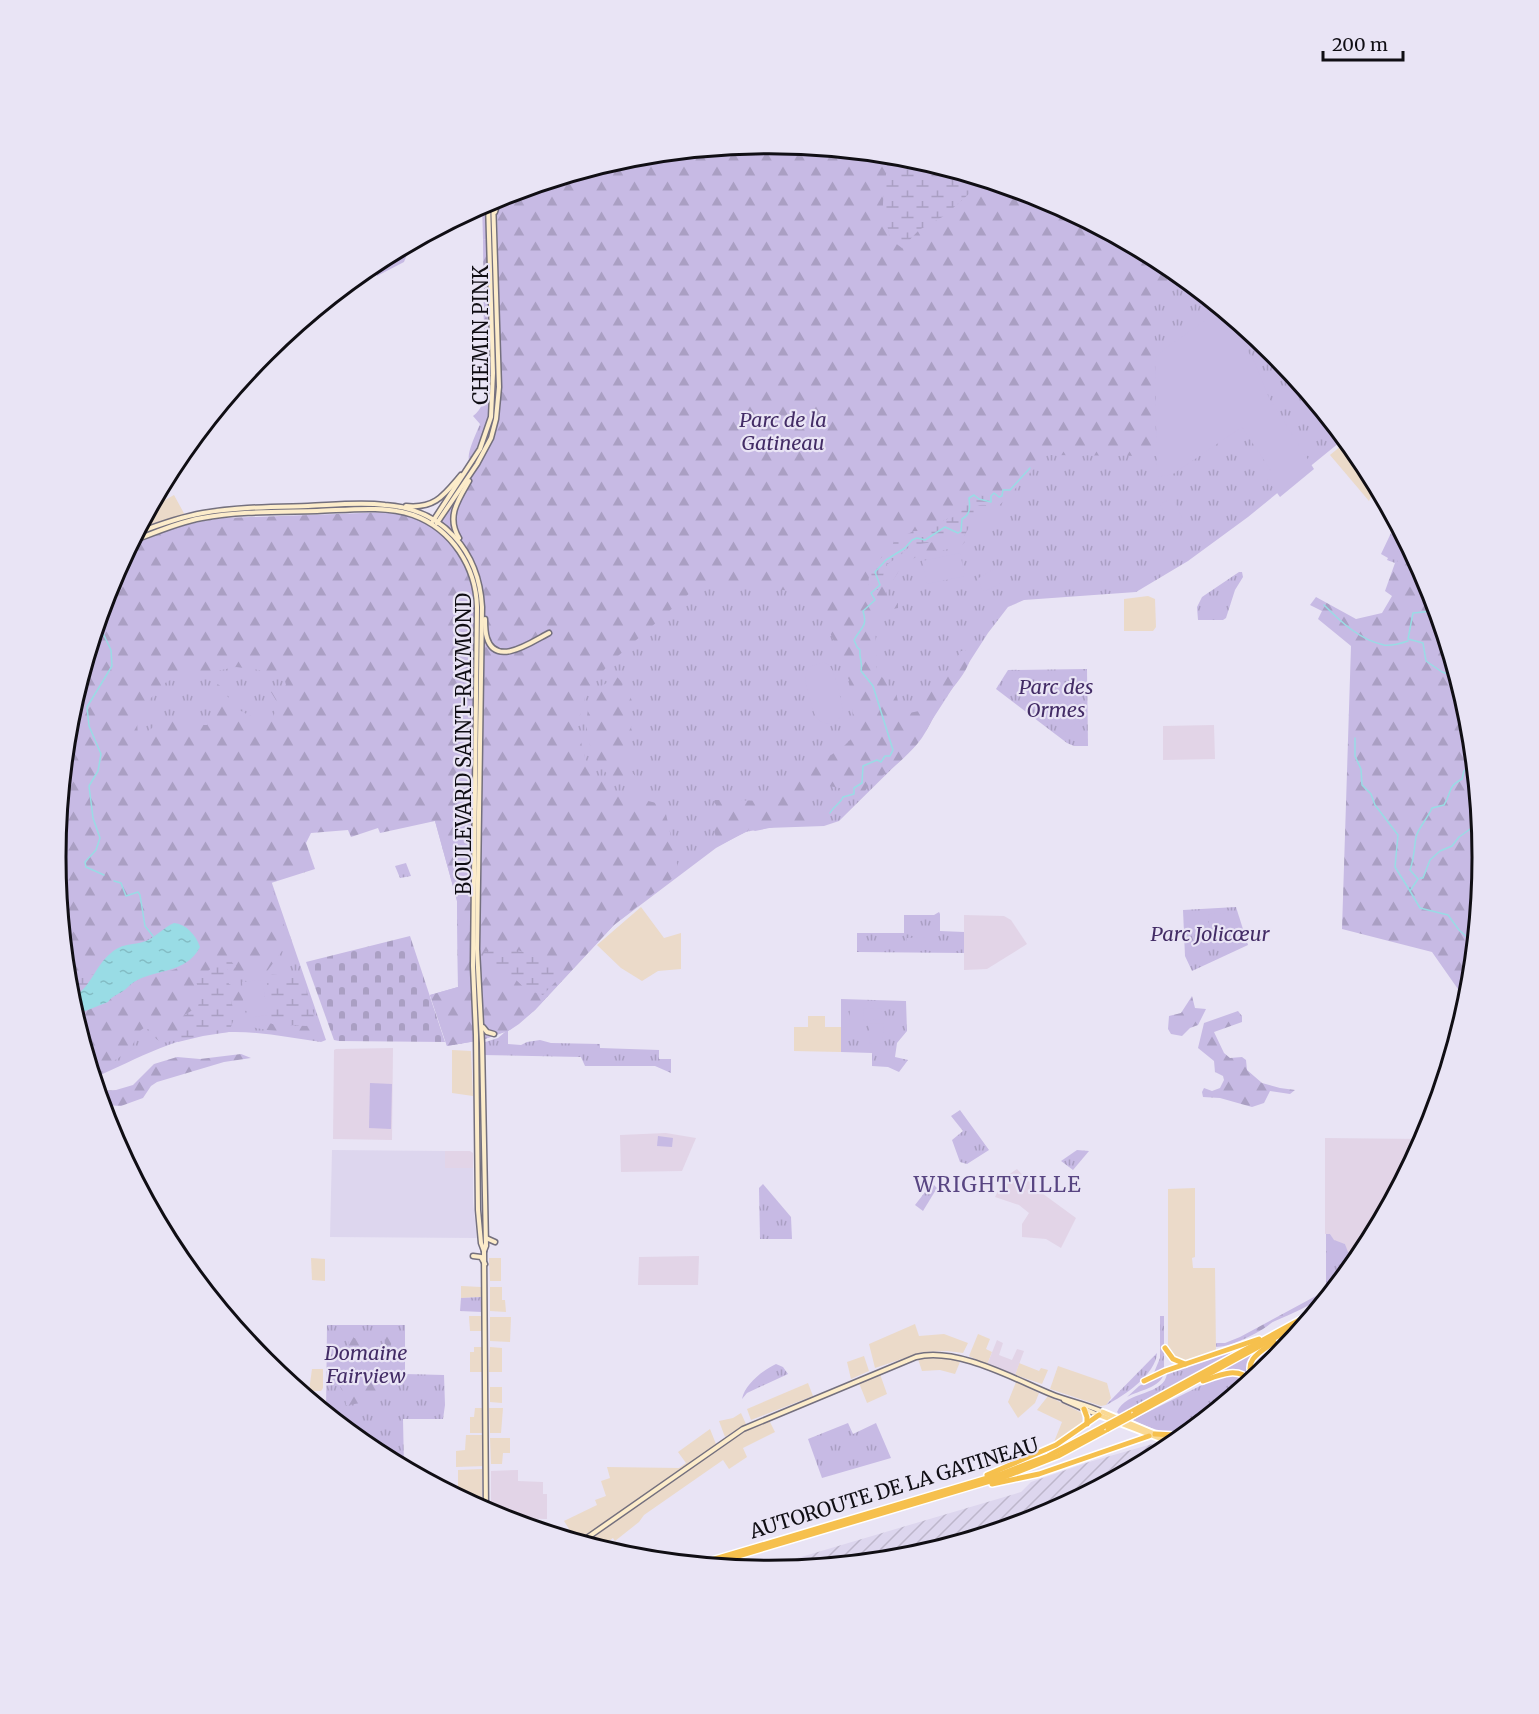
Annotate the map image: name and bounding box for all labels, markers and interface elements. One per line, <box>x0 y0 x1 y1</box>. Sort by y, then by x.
scale bar <box>1323 24 1402 62</box>
text: 200 m <box>1332 33 1388 56</box>
street label: CHEMIN PINK <box>468 265 493 405</box>
park label: Parc de la Gatineau <box>739 407 827 455</box>
street label: BOULEVARD SAINT-RAYMOND <box>451 593 476 895</box>
park label: Parc des Ormes <box>1019 674 1093 722</box>
park label: Parc Jolicœur <box>1151 921 1270 946</box>
district label: WRIGHTVILLE <box>913 1171 1082 1198</box>
park label: Domaine Fairview <box>323 1340 408 1388</box>
street label: AUTOROUTE DE LA GATINEAU <box>745 1432 1042 1544</box>

